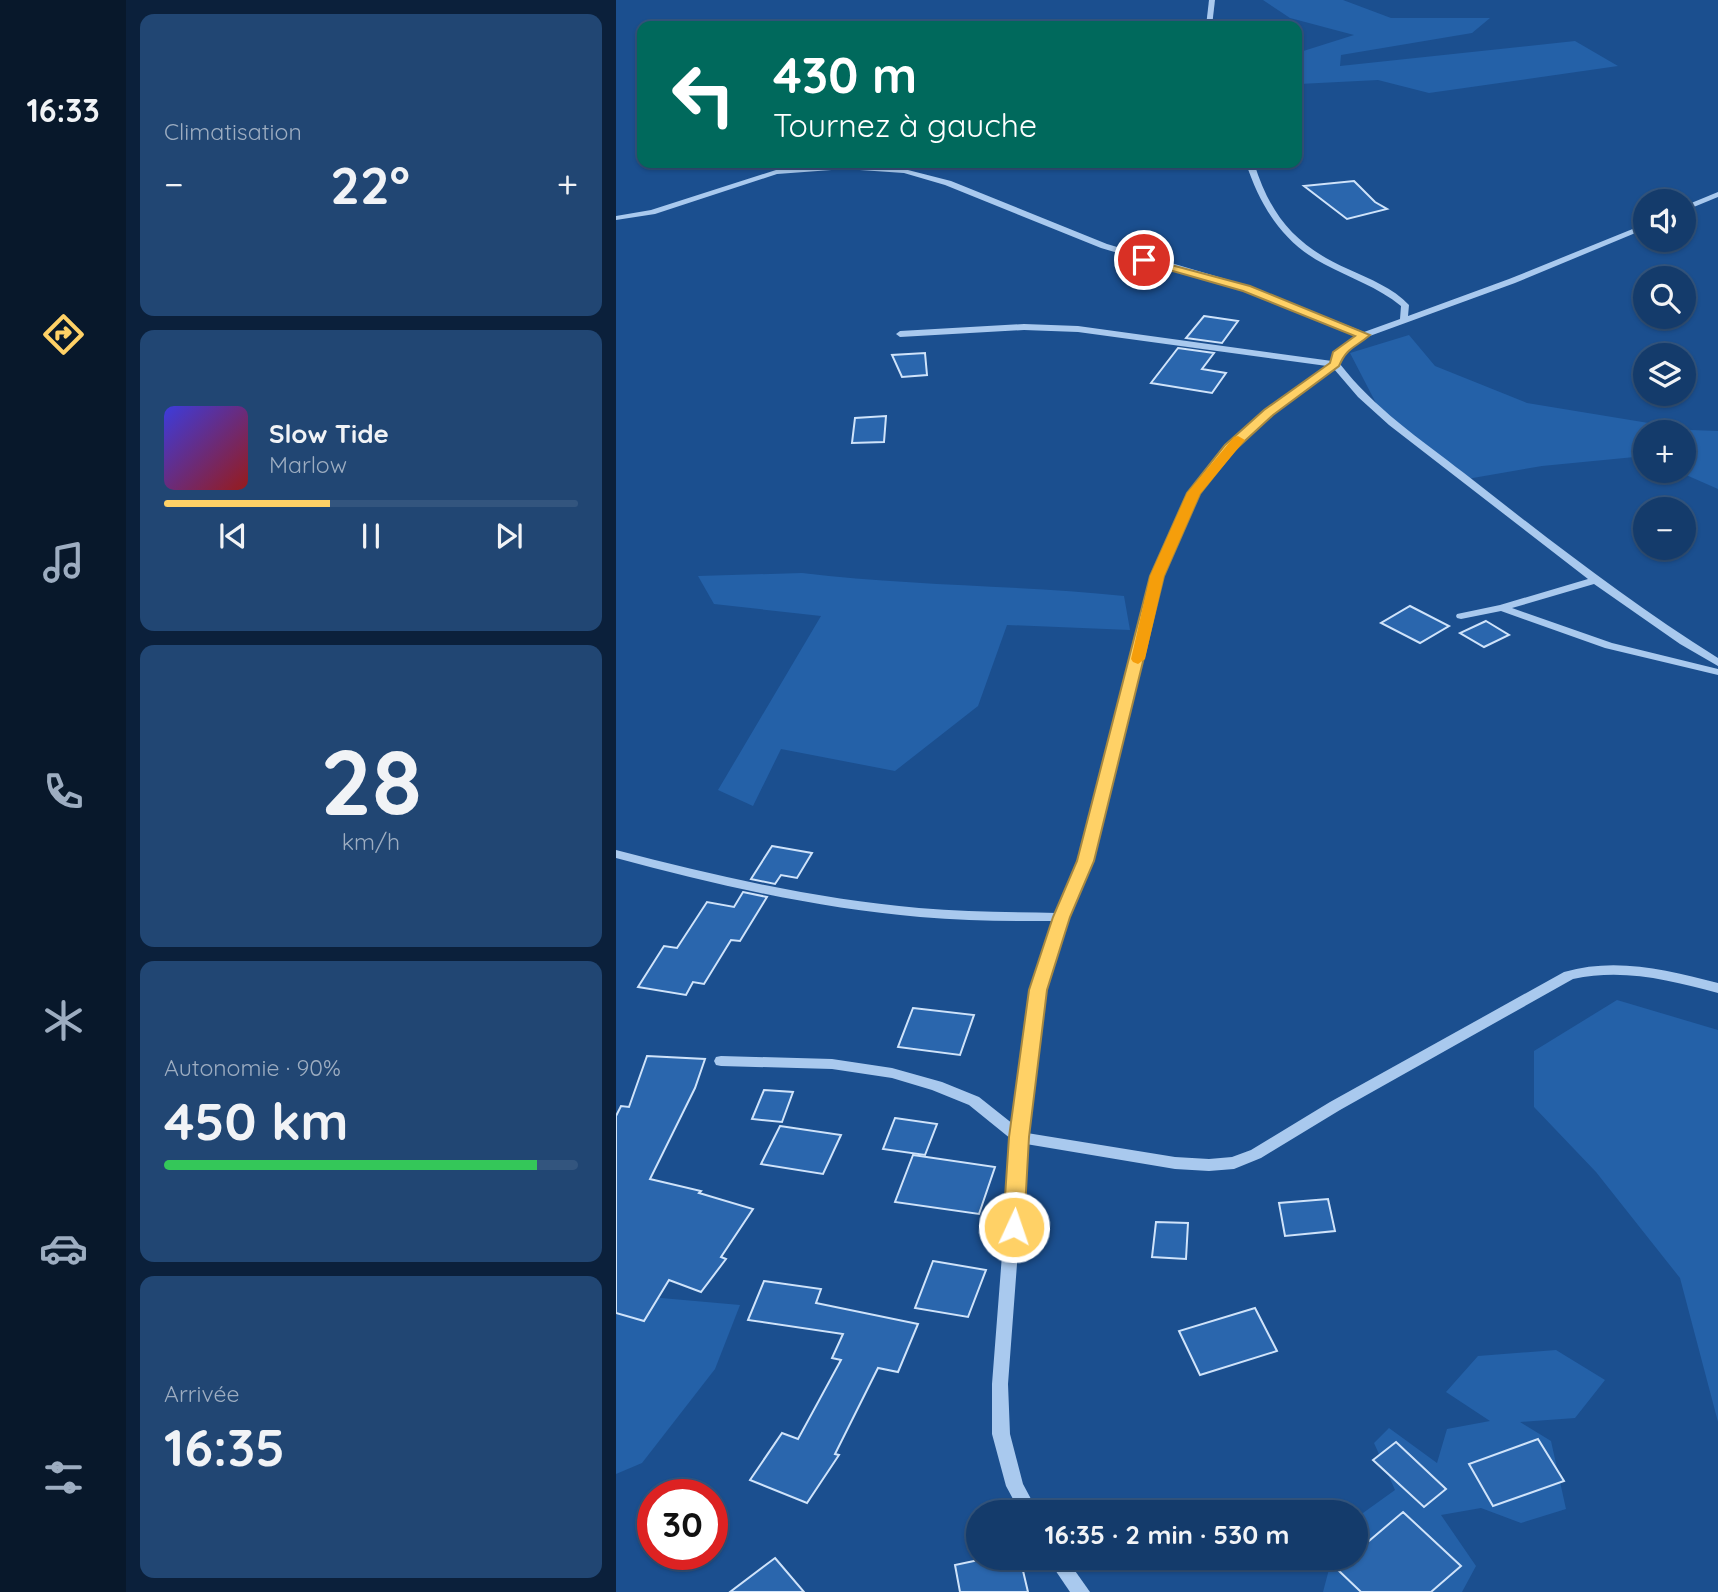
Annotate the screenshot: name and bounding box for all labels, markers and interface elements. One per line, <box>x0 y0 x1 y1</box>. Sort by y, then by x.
text: 430 m <box>773 44 917 105</box>
icon: left <box>658 49 749 140</box>
text: 16:33 <box>26 90 100 130</box>
text: Tournez à gauche <box>773 105 1037 145</box>
text: Climatisation <box>164 117 302 146</box>
text: 22° <box>330 152 410 217</box>
text: − <box>164 160 184 208</box>
text: + <box>557 160 578 208</box>
map controls <box>1633 189 1696 560</box>
button: sound <box>1633 189 1696 252</box>
pin <box>1114 230 1174 290</box>
icon: arrive <box>1125 241 1163 279</box>
button: search <box>1633 266 1696 329</box>
icon: directions <box>39 310 88 359</box>
button: layers <box>1633 343 1696 406</box>
text: Slow Tide <box>269 417 389 450</box>
button: + <box>1633 420 1696 483</box>
text: Marlow <box>269 450 347 479</box>
button: − <box>1633 497 1696 560</box>
icon: previous <box>214 517 252 555</box>
icon: pause <box>352 517 390 555</box>
icon: next <box>490 517 528 555</box>
icon: music <box>39 538 88 587</box>
text: 28 <box>320 724 422 838</box>
icon: phone <box>39 767 88 816</box>
text: km/h <box>342 827 400 856</box>
icon: climate <box>39 996 88 1045</box>
text: Autonomie · 90% <box>164 1053 341 1082</box>
text: 450 km <box>164 1088 349 1153</box>
position arrow <box>977 1190 1051 1264</box>
icon: car <box>39 1224 88 1273</box>
text: Arrivée <box>164 1379 240 1408</box>
text: 16:35 <box>164 1414 285 1479</box>
icon: filters <box>39 1453 88 1502</box>
speed limit sign: 30 <box>637 1479 728 1570</box>
text: 16:35 · 2 min · 530 m <box>1044 1518 1290 1551</box>

